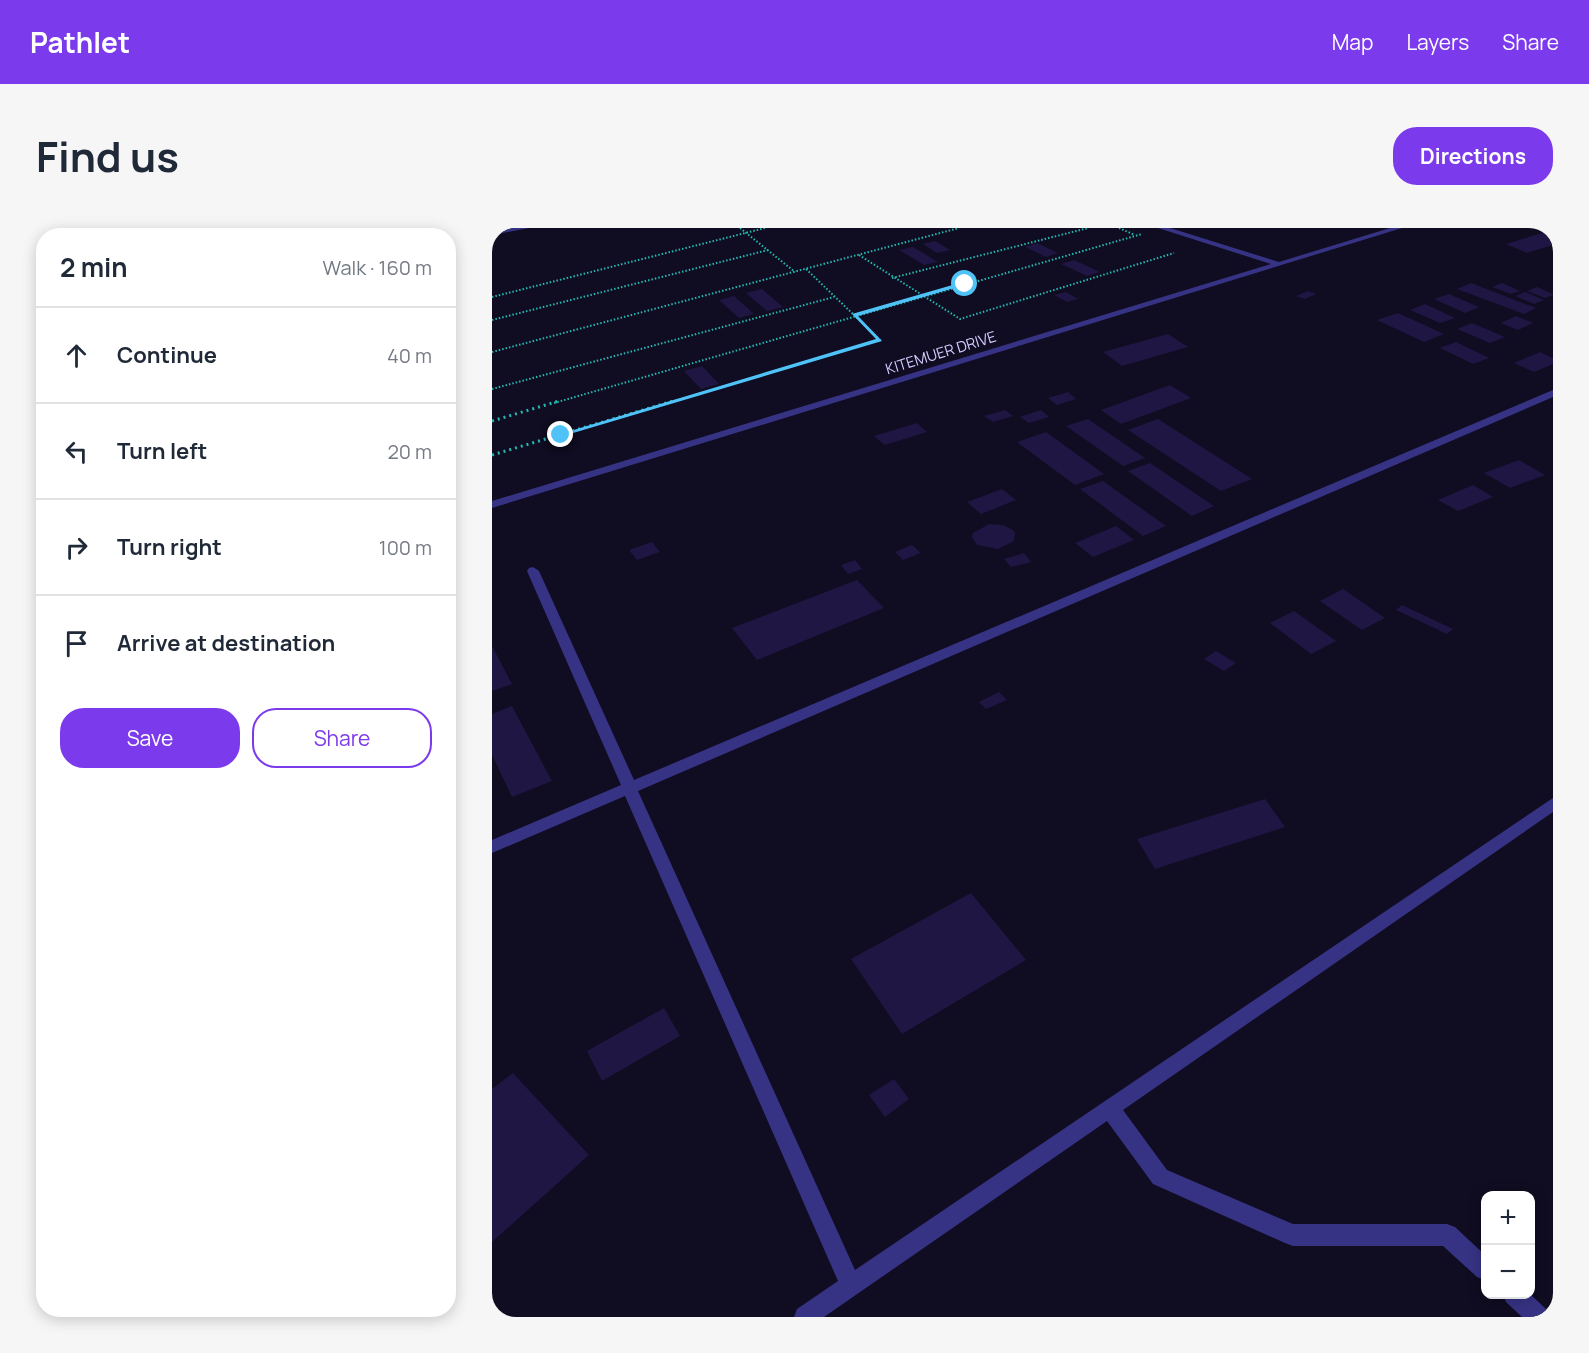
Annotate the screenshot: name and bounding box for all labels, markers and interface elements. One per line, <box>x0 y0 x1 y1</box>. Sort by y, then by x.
text: Pathlet <box>30 23 130 61</box>
text: Map <box>1332 28 1373 56</box>
text: Layers <box>1406 28 1469 56</box>
text: Share <box>1502 28 1559 56</box>
text: Find us <box>36 127 179 185</box>
button: Directions <box>1393 127 1553 185</box>
text: 2 min <box>60 249 128 285</box>
text: Walk · 160 m <box>323 254 432 281</box>
route start <box>951 270 977 296</box>
street label: KITEMUER DRIVE <box>883 326 999 379</box>
icon: ahead <box>60 339 93 372</box>
text: Continue <box>117 340 217 370</box>
text: 40 m <box>387 342 432 369</box>
route end <box>547 421 573 447</box>
icon: left <box>60 435 93 468</box>
text: Turn left <box>117 436 207 466</box>
text: 20 m <box>387 438 432 465</box>
icon: right <box>60 531 93 564</box>
text: Turn right <box>117 532 222 562</box>
text: 100 m <box>379 534 432 561</box>
icon: arrive <box>60 627 93 660</box>
text: Arrive at destination <box>117 628 335 658</box>
button: Save <box>60 708 240 768</box>
button: Share <box>252 708 432 768</box>
map controls <box>1481 1191 1535 1299</box>
button: + <box>1481 1191 1535 1245</box>
button: − <box>1481 1245 1535 1299</box>

